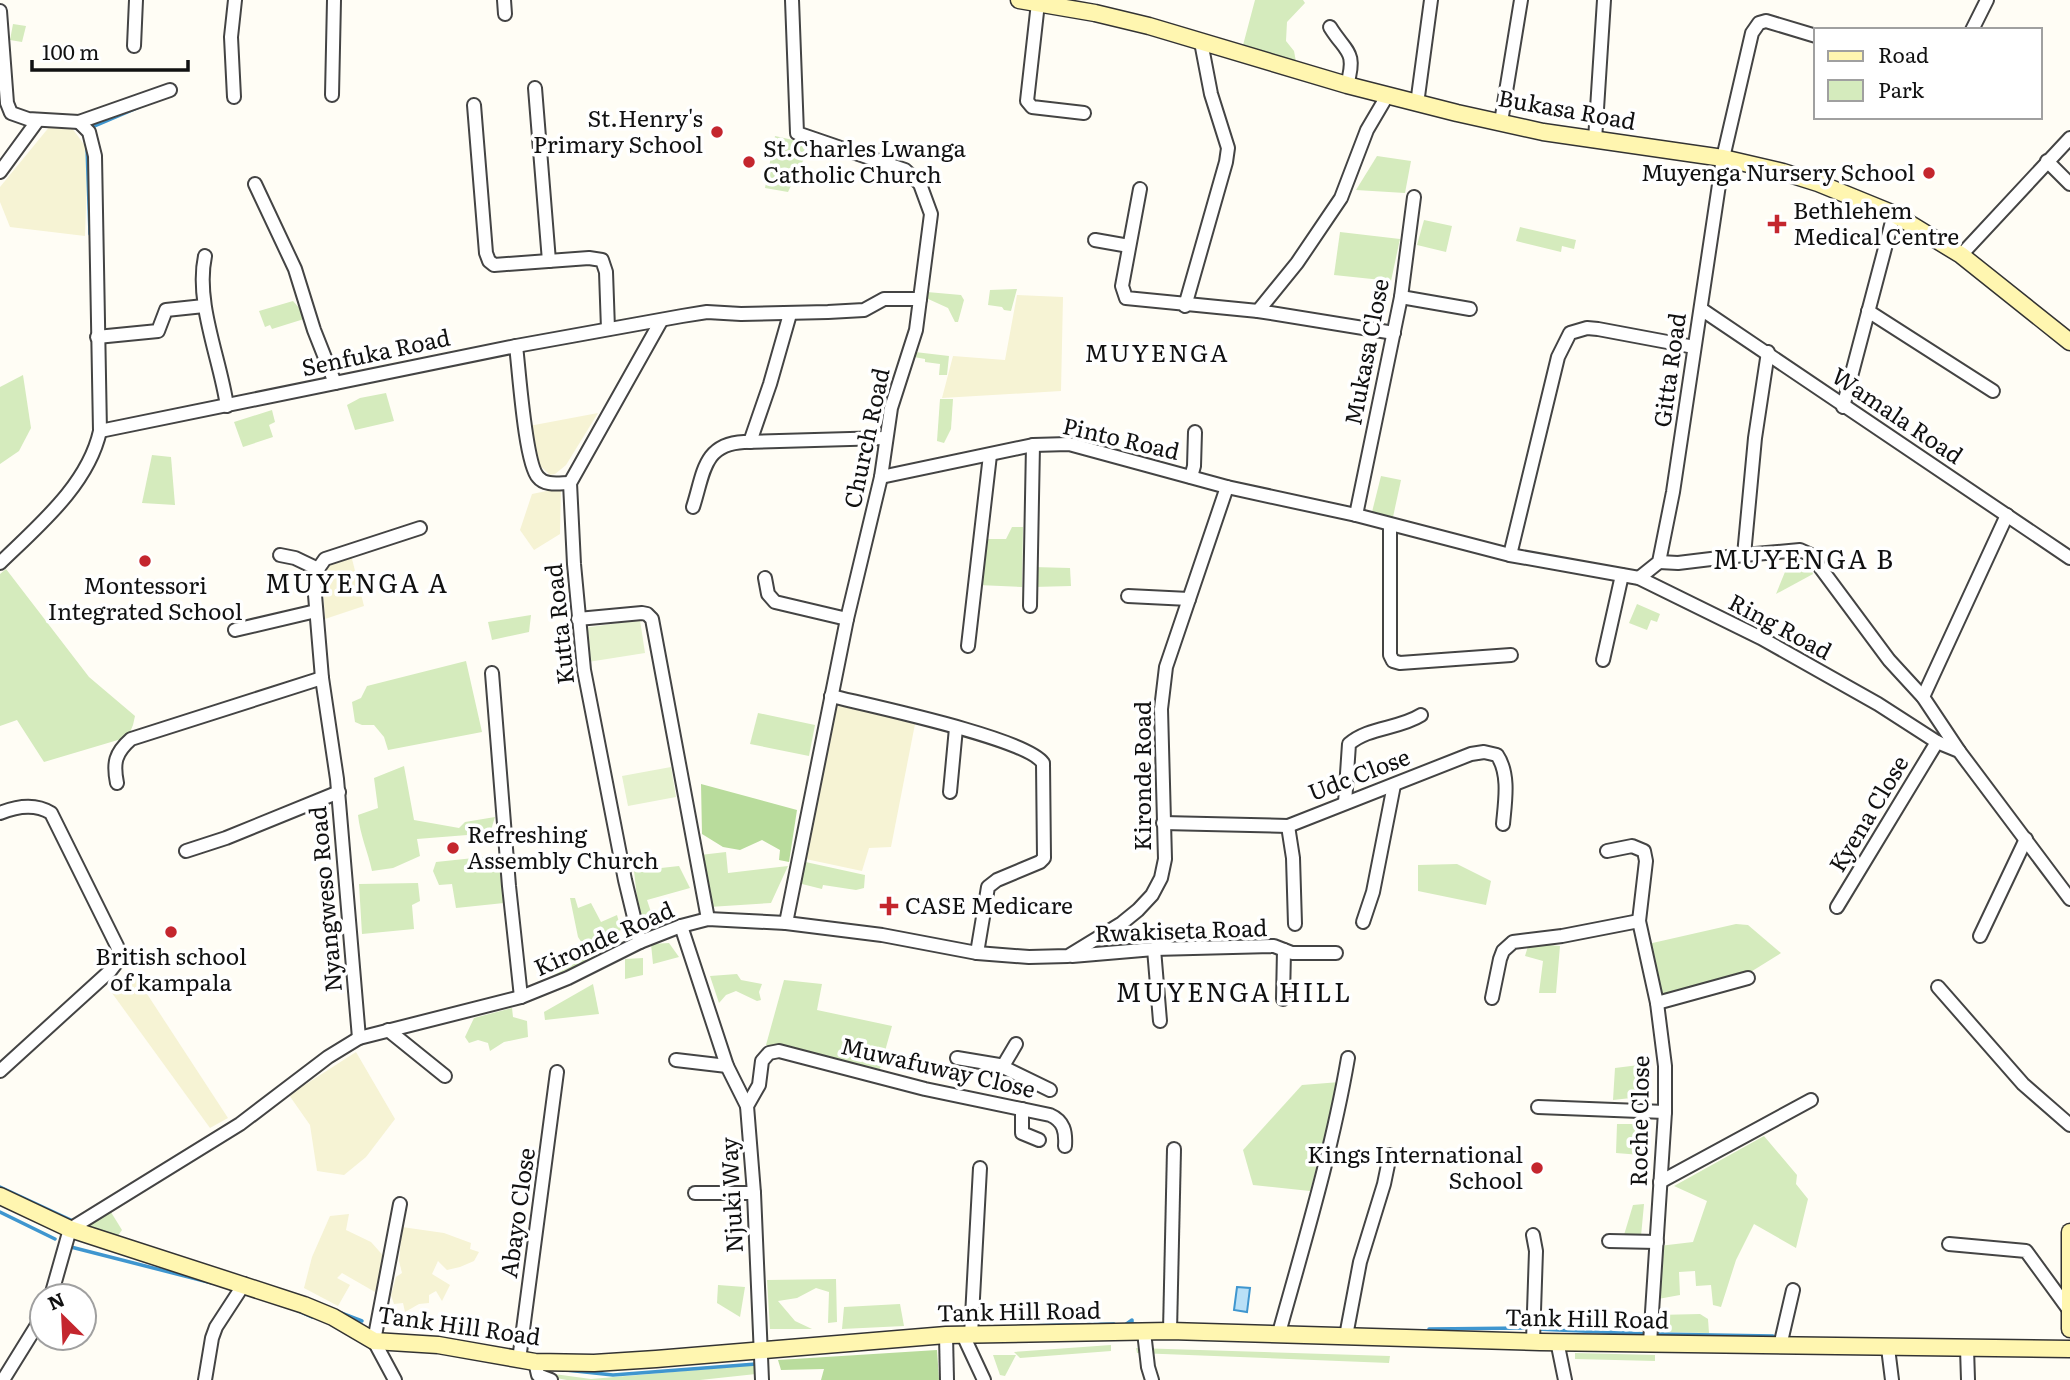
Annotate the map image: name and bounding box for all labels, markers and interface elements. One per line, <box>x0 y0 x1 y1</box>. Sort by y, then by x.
scale bar <box>32 28 187 72</box>
legend <box>1814 28 2042 119</box>
text: 100 m <box>42 35 99 66</box>
text: Road <box>1878 38 1929 69</box>
text: Park <box>1878 73 1924 104</box>
street label: Bukasa Road <box>1496 79 1639 137</box>
place label: St.Henry's Primary School <box>533 100 703 160</box>
marker: St.Henry's Primary School <box>709 124 725 140</box>
place label: St.Charles Lwanga Catholic Church <box>763 130 967 190</box>
marker: St.Charles Lwanga Catholic Church <box>741 154 757 170</box>
place label: Muyenga Nursery School <box>1641 154 1915 188</box>
marker: Muyenga Nursery School <box>1921 165 1937 181</box>
place label: Bethlehem Medical Centre <box>1793 192 1959 252</box>
marker: Bethlehem Medical Centre <box>1767 214 1787 234</box>
street label: Mukasa Close <box>1334 275 1396 428</box>
street label: Gitta Road <box>1643 310 1693 429</box>
street label: Senfuka Road <box>298 319 453 383</box>
district label: MUYENGA <box>1084 334 1230 369</box>
street label: Wamala Road <box>1826 358 1971 471</box>
street label: Church Road <box>834 364 897 511</box>
street label: Pinto Road <box>1060 407 1183 467</box>
district label: MUYENGA B <box>1713 538 1895 577</box>
marker: Montessori Integrated School <box>137 553 153 569</box>
district label: MUYENGA A <box>265 562 449 601</box>
street label: Kutta Road <box>535 562 581 686</box>
place label: Montessori Integrated School <box>48 567 243 627</box>
street label: Ring Road <box>1723 584 1839 667</box>
street label: Kironde Road <box>1124 701 1158 851</box>
street label: Udc Close <box>1303 738 1414 808</box>
street label: Kyena Close <box>1819 748 1916 878</box>
street label: Nyangweso Road <box>299 805 349 993</box>
place label: Refreshing Assembly Church <box>467 816 659 876</box>
marker: Refreshing Assembly Church <box>445 840 461 856</box>
place label: CASE Medicare <box>905 887 1073 921</box>
street label: Kironde Road <box>528 891 679 983</box>
marker: CASE Medicare <box>879 896 899 916</box>
street label: Rwakiseta Road <box>1094 909 1268 949</box>
marker: British school of kampala <box>163 924 179 940</box>
place label: British school of kampala <box>95 938 247 998</box>
district label: MUYENGA HILL <box>1116 971 1352 1010</box>
street label: Muwafuway Close <box>838 1027 1039 1105</box>
street label: Roche Close <box>1620 1055 1656 1187</box>
street label: Njuki Way <box>710 1136 750 1254</box>
place label: Kings International School <box>1307 1136 1523 1196</box>
street label: Abayo Close <box>490 1145 542 1280</box>
marker: Kings International School <box>1529 1160 1545 1176</box>
north arrow <box>28 1282 98 1352</box>
text: N <box>43 1285 69 1317</box>
street label: Tank Hill Road <box>937 1292 1101 1328</box>
street label: Tank Hill Road <box>376 1296 543 1352</box>
street label: Tank Hill Road <box>1505 1299 1669 1335</box>

